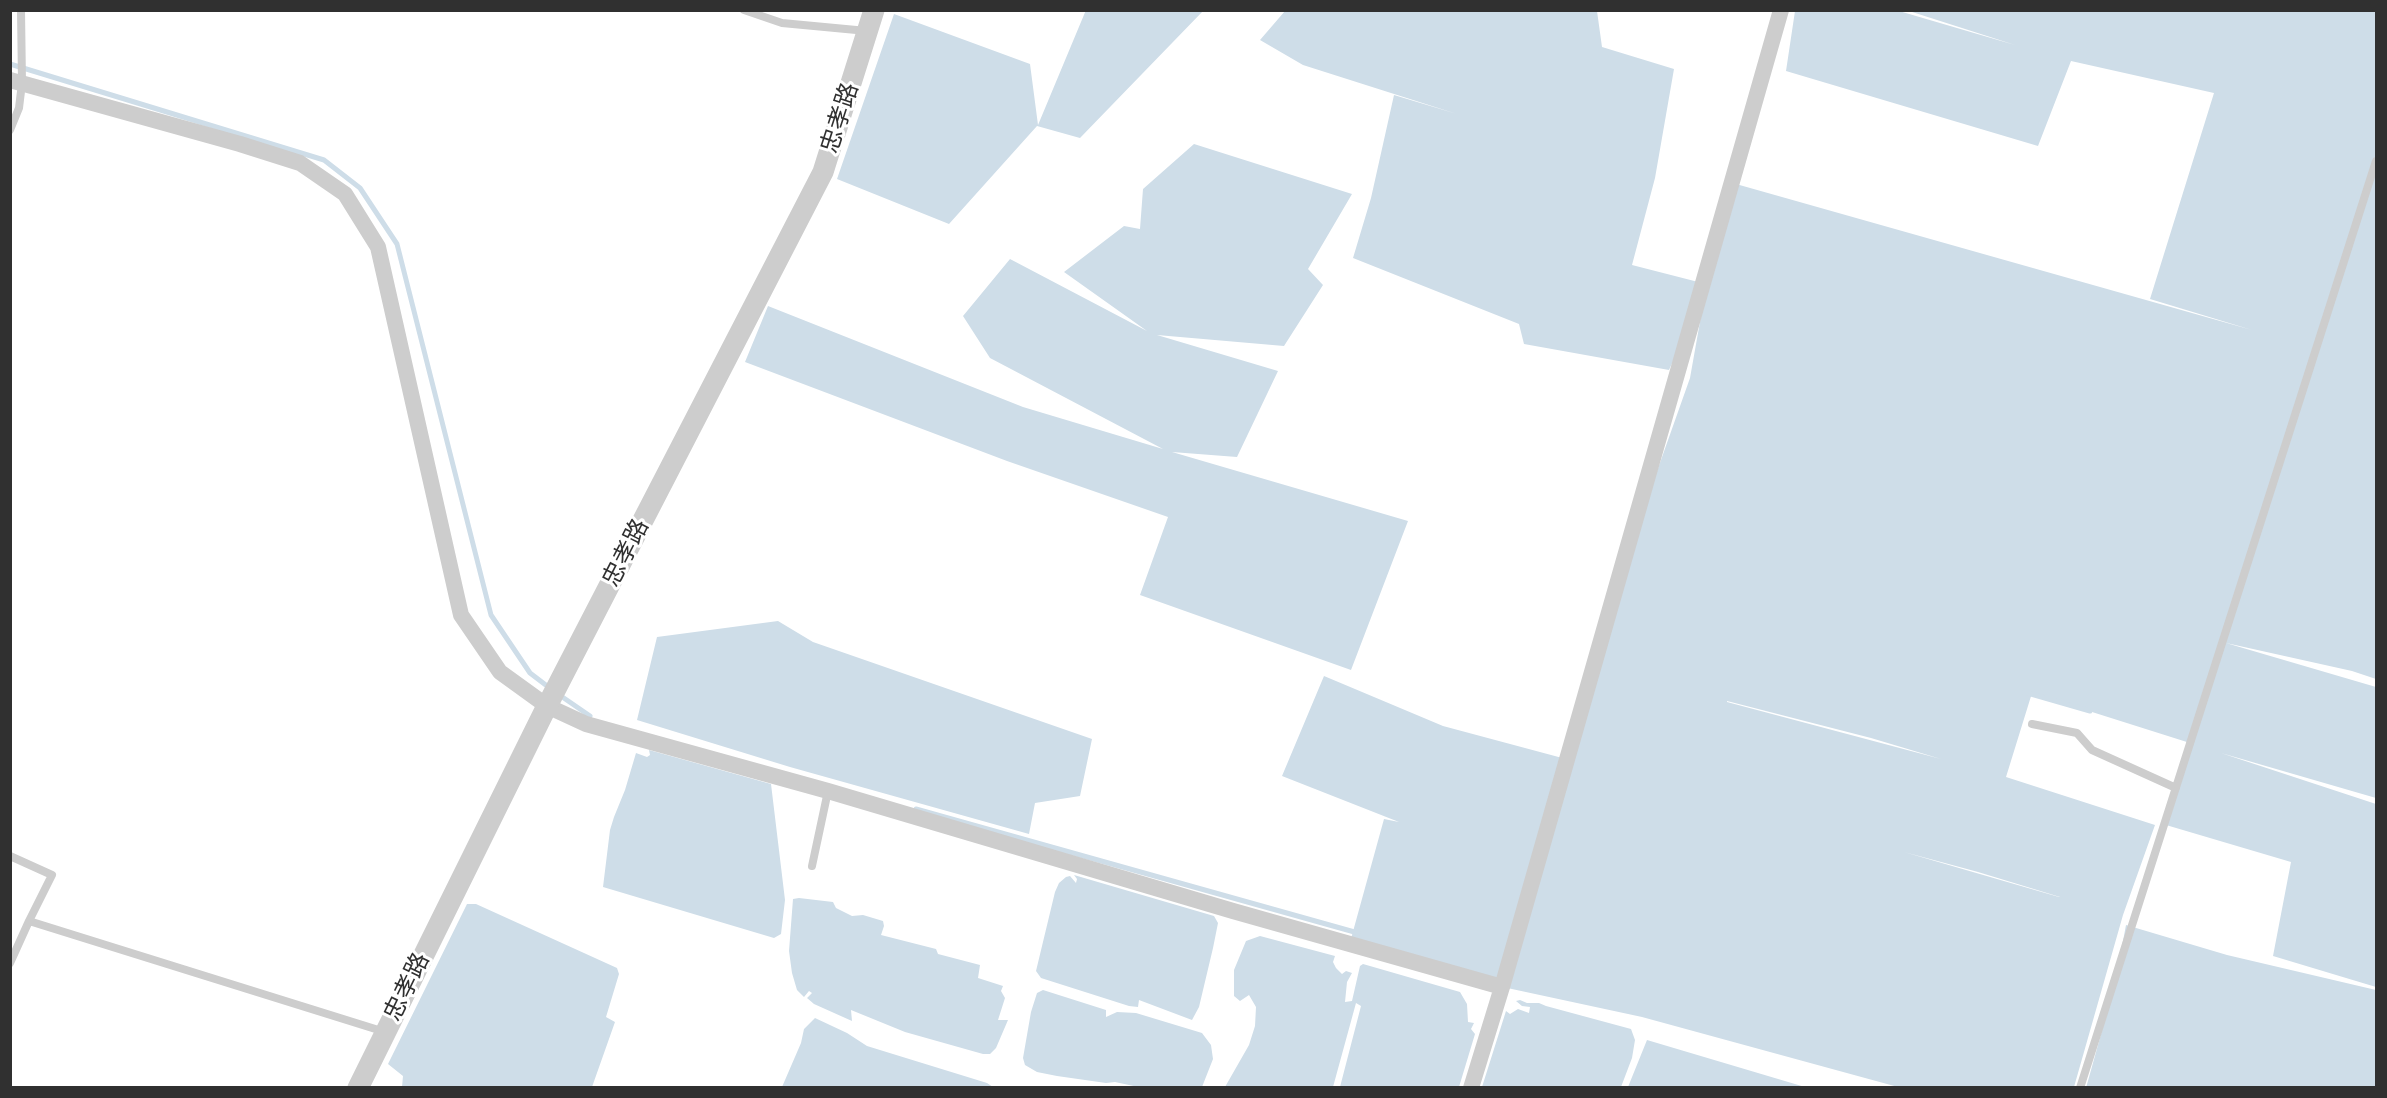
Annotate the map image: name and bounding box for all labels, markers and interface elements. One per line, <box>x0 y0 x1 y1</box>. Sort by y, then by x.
street label: 忠孝路 <box>815 79 865 157</box>
street label: 忠孝路 <box>597 514 655 592</box>
street label: 忠孝路 <box>378 948 436 1026</box>

